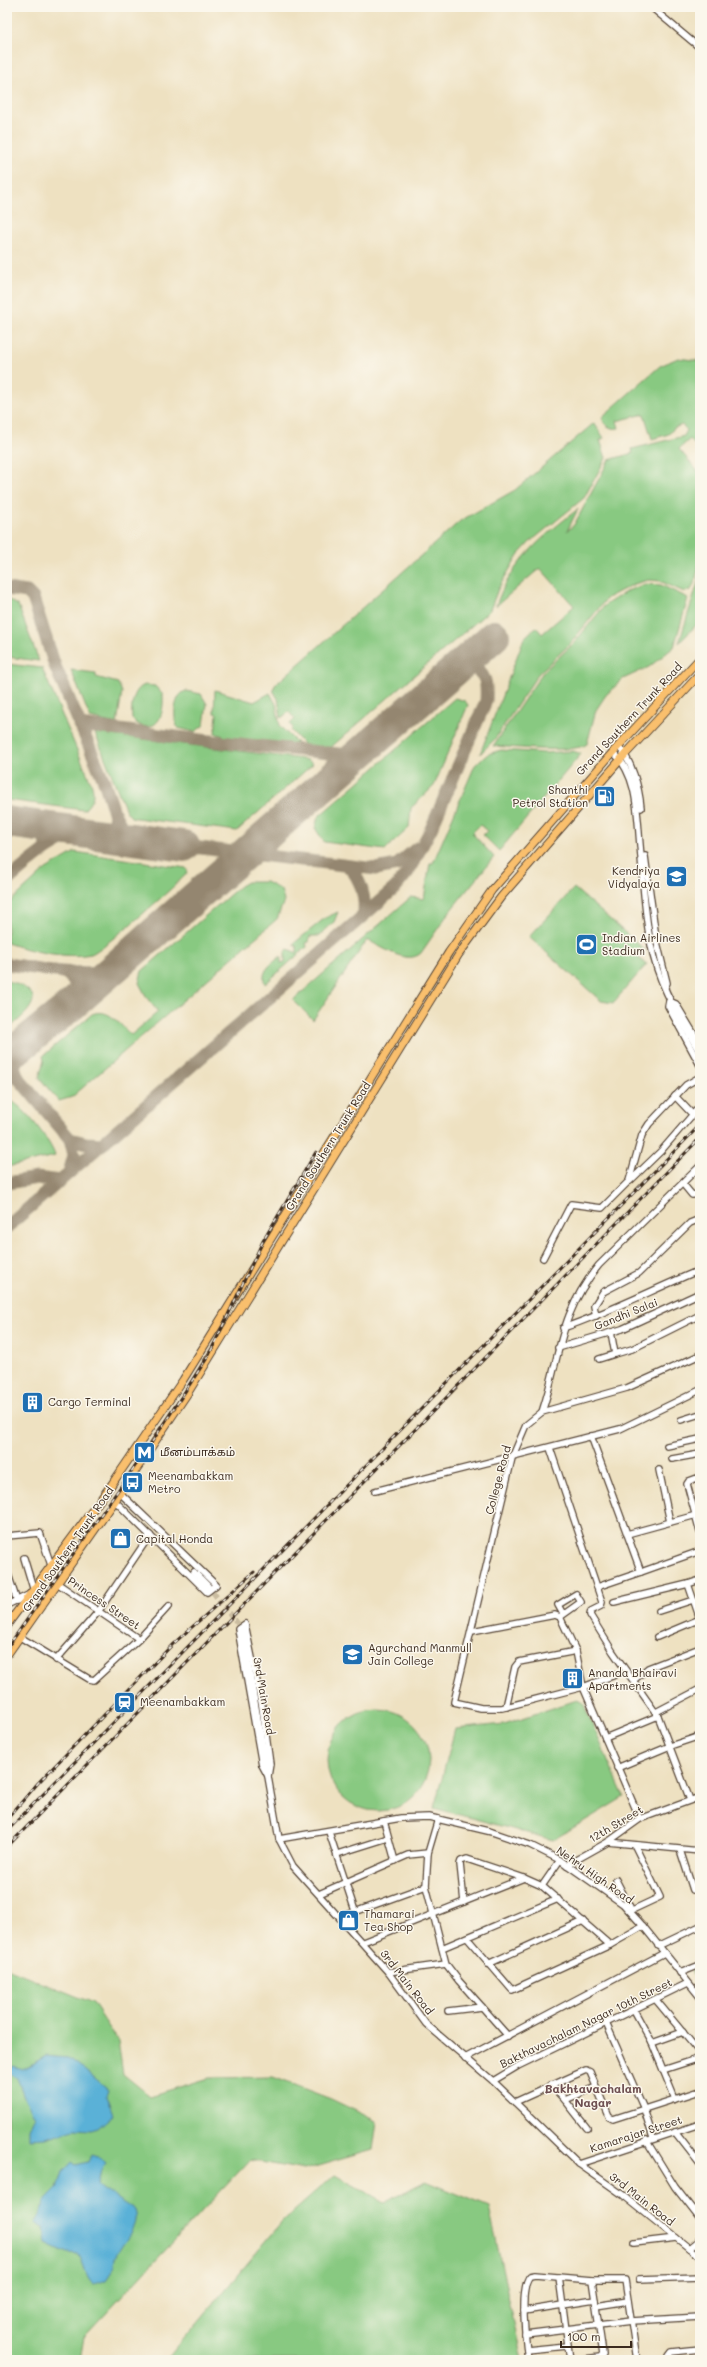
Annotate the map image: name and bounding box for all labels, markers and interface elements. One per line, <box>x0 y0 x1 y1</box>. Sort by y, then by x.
street label: Grand Southern Trunk Road <box>572 659 685 778</box>
place label: Shanthi Petrol Station <box>513 782 588 810</box>
fuel station icon: Shanthi Petrol Station <box>591 783 617 809</box>
place label: Kendriya Vidyalaya <box>608 863 660 891</box>
school or university icon: Kendriya Vidyalaya <box>663 864 689 890</box>
place label: Indian Airlines Stadium <box>602 930 681 958</box>
sports icon: Indian Airlines Stadium <box>574 931 600 957</box>
street label: Grand Southern Trunk Road <box>282 1078 374 1213</box>
street label: Gandhi Salai <box>592 1294 660 1333</box>
building icon: Cargo Terminal <box>19 1389 45 1415</box>
place label: Cargo Terminal <box>48 1394 131 1409</box>
metro station icon: மீனம்பாக்கம் <box>132 1439 158 1465</box>
place label: மீனம்பாக்கம் <box>160 1444 235 1459</box>
street label: College Road <box>481 1444 514 1516</box>
place label: Meenambakkam Metro <box>148 1468 233 1496</box>
bus stop icon: Meenambakkam Metro <box>119 1469 145 1495</box>
street label: Grand Southern Trunk Road <box>19 1483 117 1614</box>
shop icon: Capital Honda <box>108 1526 134 1552</box>
place label: Capital Honda <box>136 1531 213 1546</box>
street label: Princess Street <box>65 1573 144 1632</box>
place label: Agurchand Manmull Jain College <box>368 1640 472 1668</box>
school or university icon: Agurchand Manmull Jain College <box>340 1641 366 1667</box>
street label: 3rd Main Road <box>250 1656 279 1736</box>
place label: Ananda Bhairavi Apartments <box>588 1665 677 1693</box>
building icon: Ananda Bhairavi Apartments <box>560 1666 586 1692</box>
station icon: Meenambakkam <box>111 1689 137 1715</box>
place label: Meenambakkam <box>140 1694 225 1709</box>
street label: 12th Street <box>586 1801 646 1846</box>
street label: Nehru High Road <box>554 1842 637 1907</box>
place label: Thamarai Tea Shop <box>364 1906 415 1934</box>
shop icon: Thamarai Tea Shop <box>336 1907 362 1933</box>
street label: 3rd Main Road <box>377 1946 437 2017</box>
street label: Bakthavachalam Nagar 10th Street <box>497 1974 675 2071</box>
district label: Bakhtavachalam Nagar <box>544 2080 642 2110</box>
street label: Kamarajar Street <box>588 2111 684 2156</box>
street label: 3rd Main Road <box>607 2169 678 2229</box>
scale bar <box>561 2323 631 2349</box>
text: 100 m <box>567 2328 601 2344</box>

